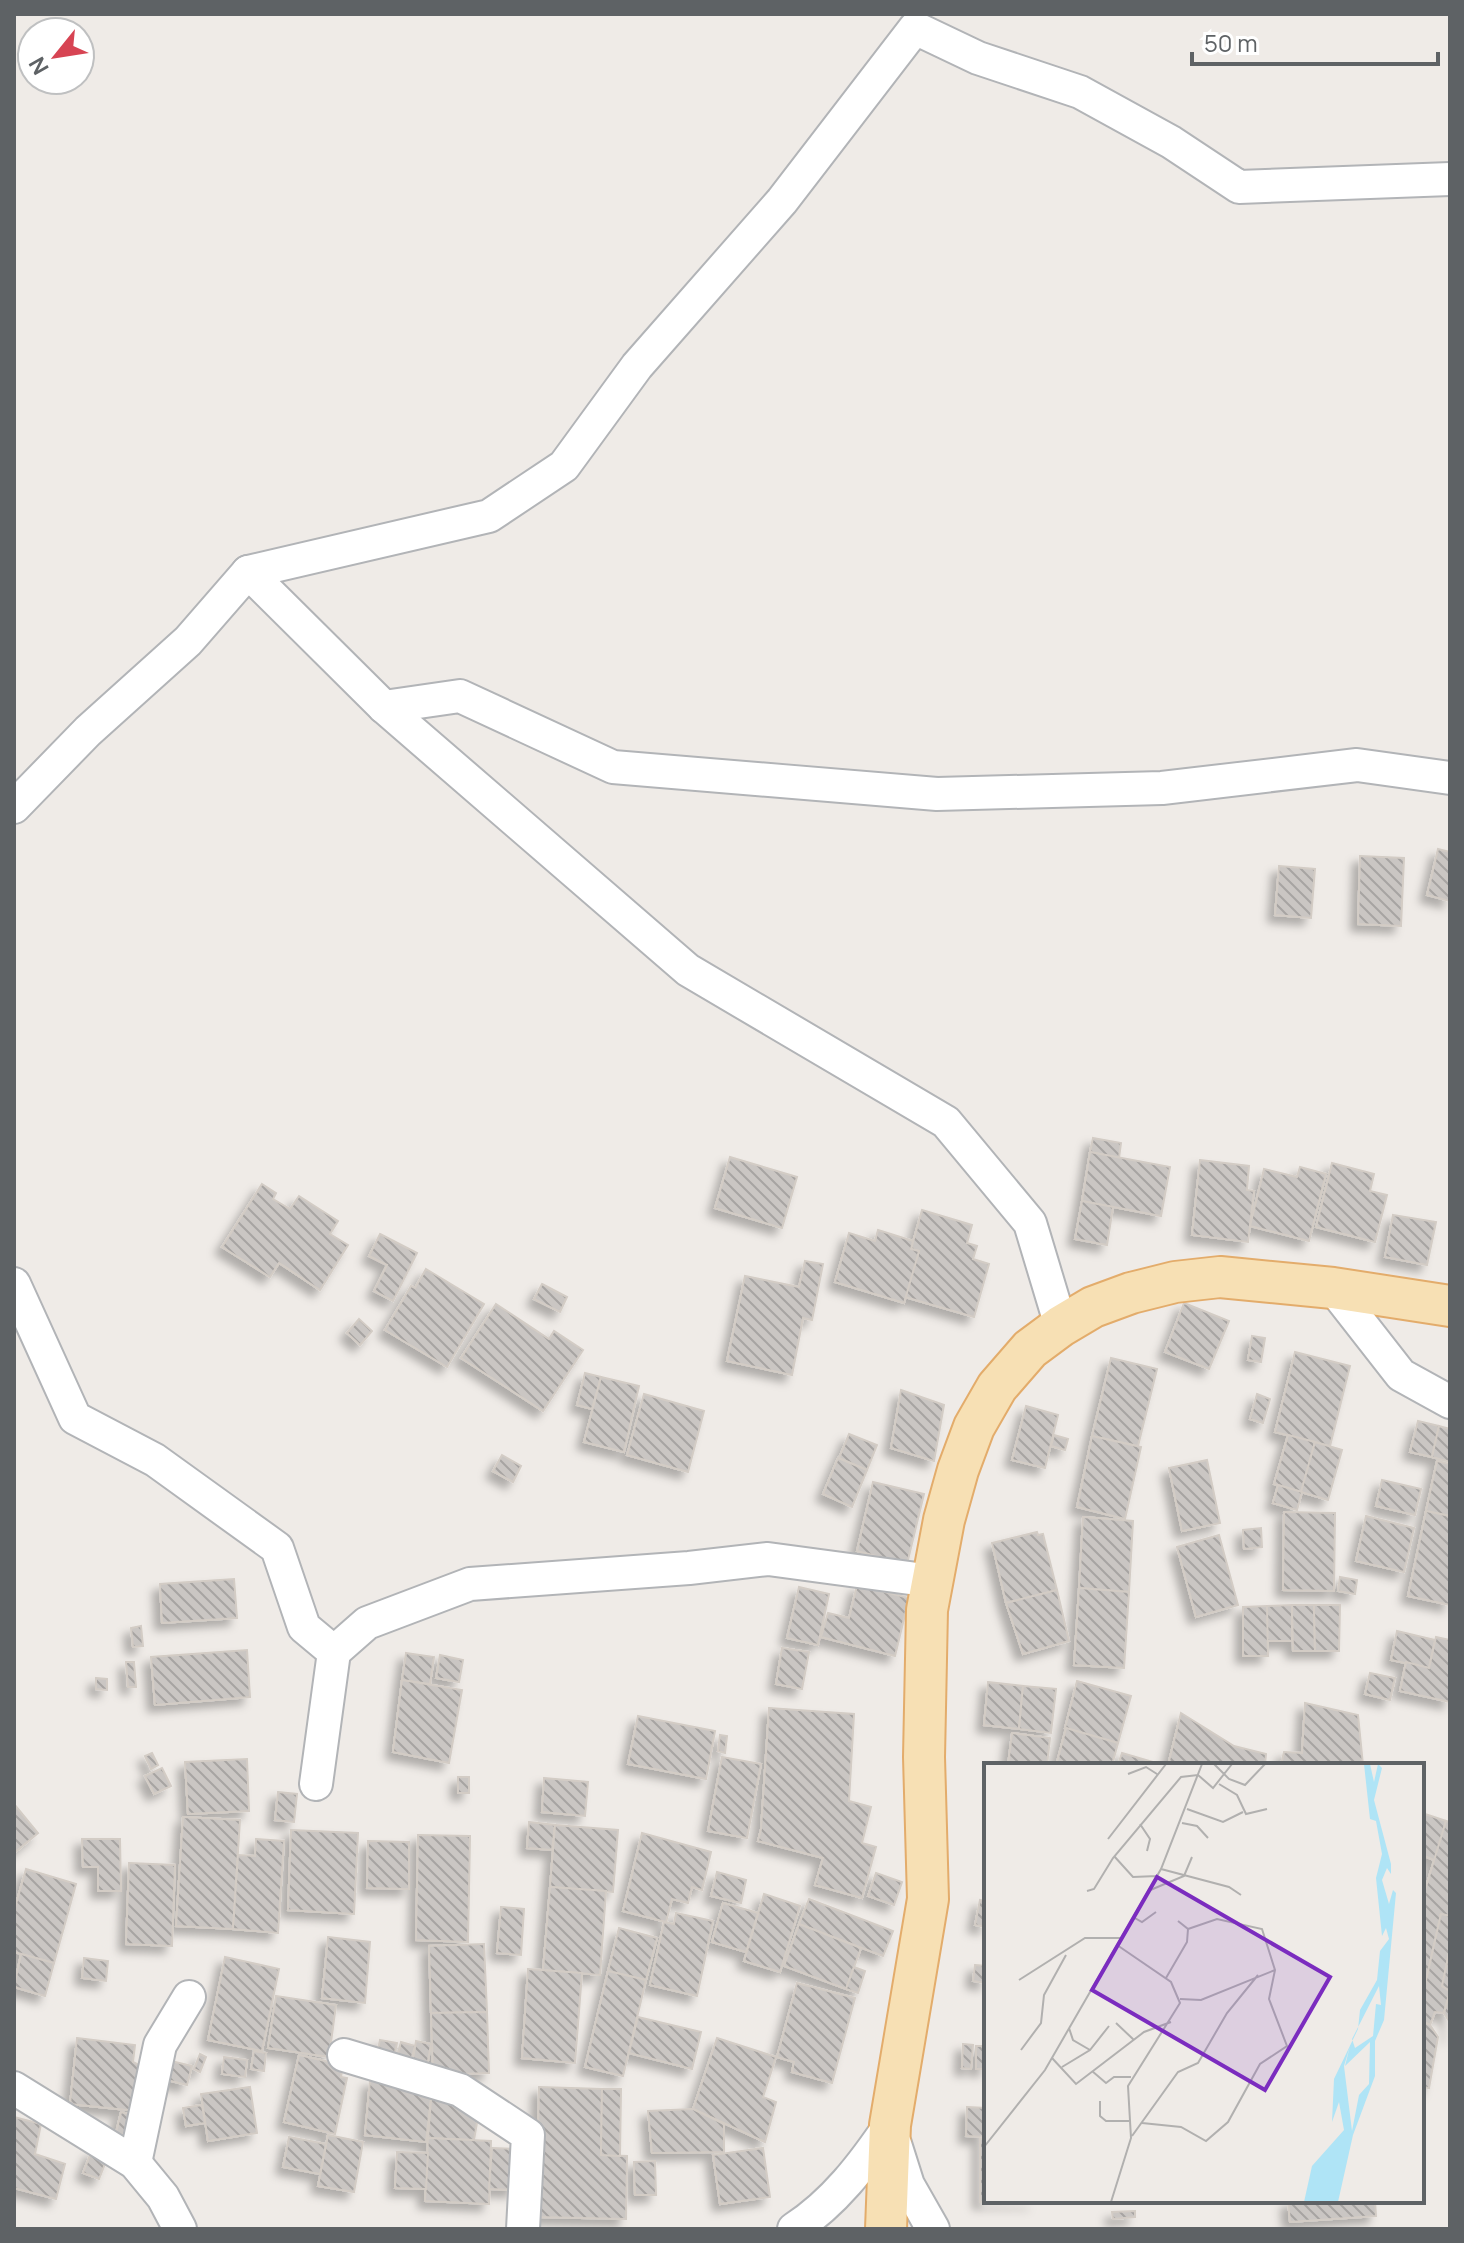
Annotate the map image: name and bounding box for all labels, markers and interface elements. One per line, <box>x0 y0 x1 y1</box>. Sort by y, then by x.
north arrow <box>16 16 96 96</box>
scale bar <box>1192 16 1438 66</box>
text: 50 m <box>1204 26 1258 59</box>
text: N <box>22 52 56 80</box>
inset map <box>984 1763 1424 2203</box>

